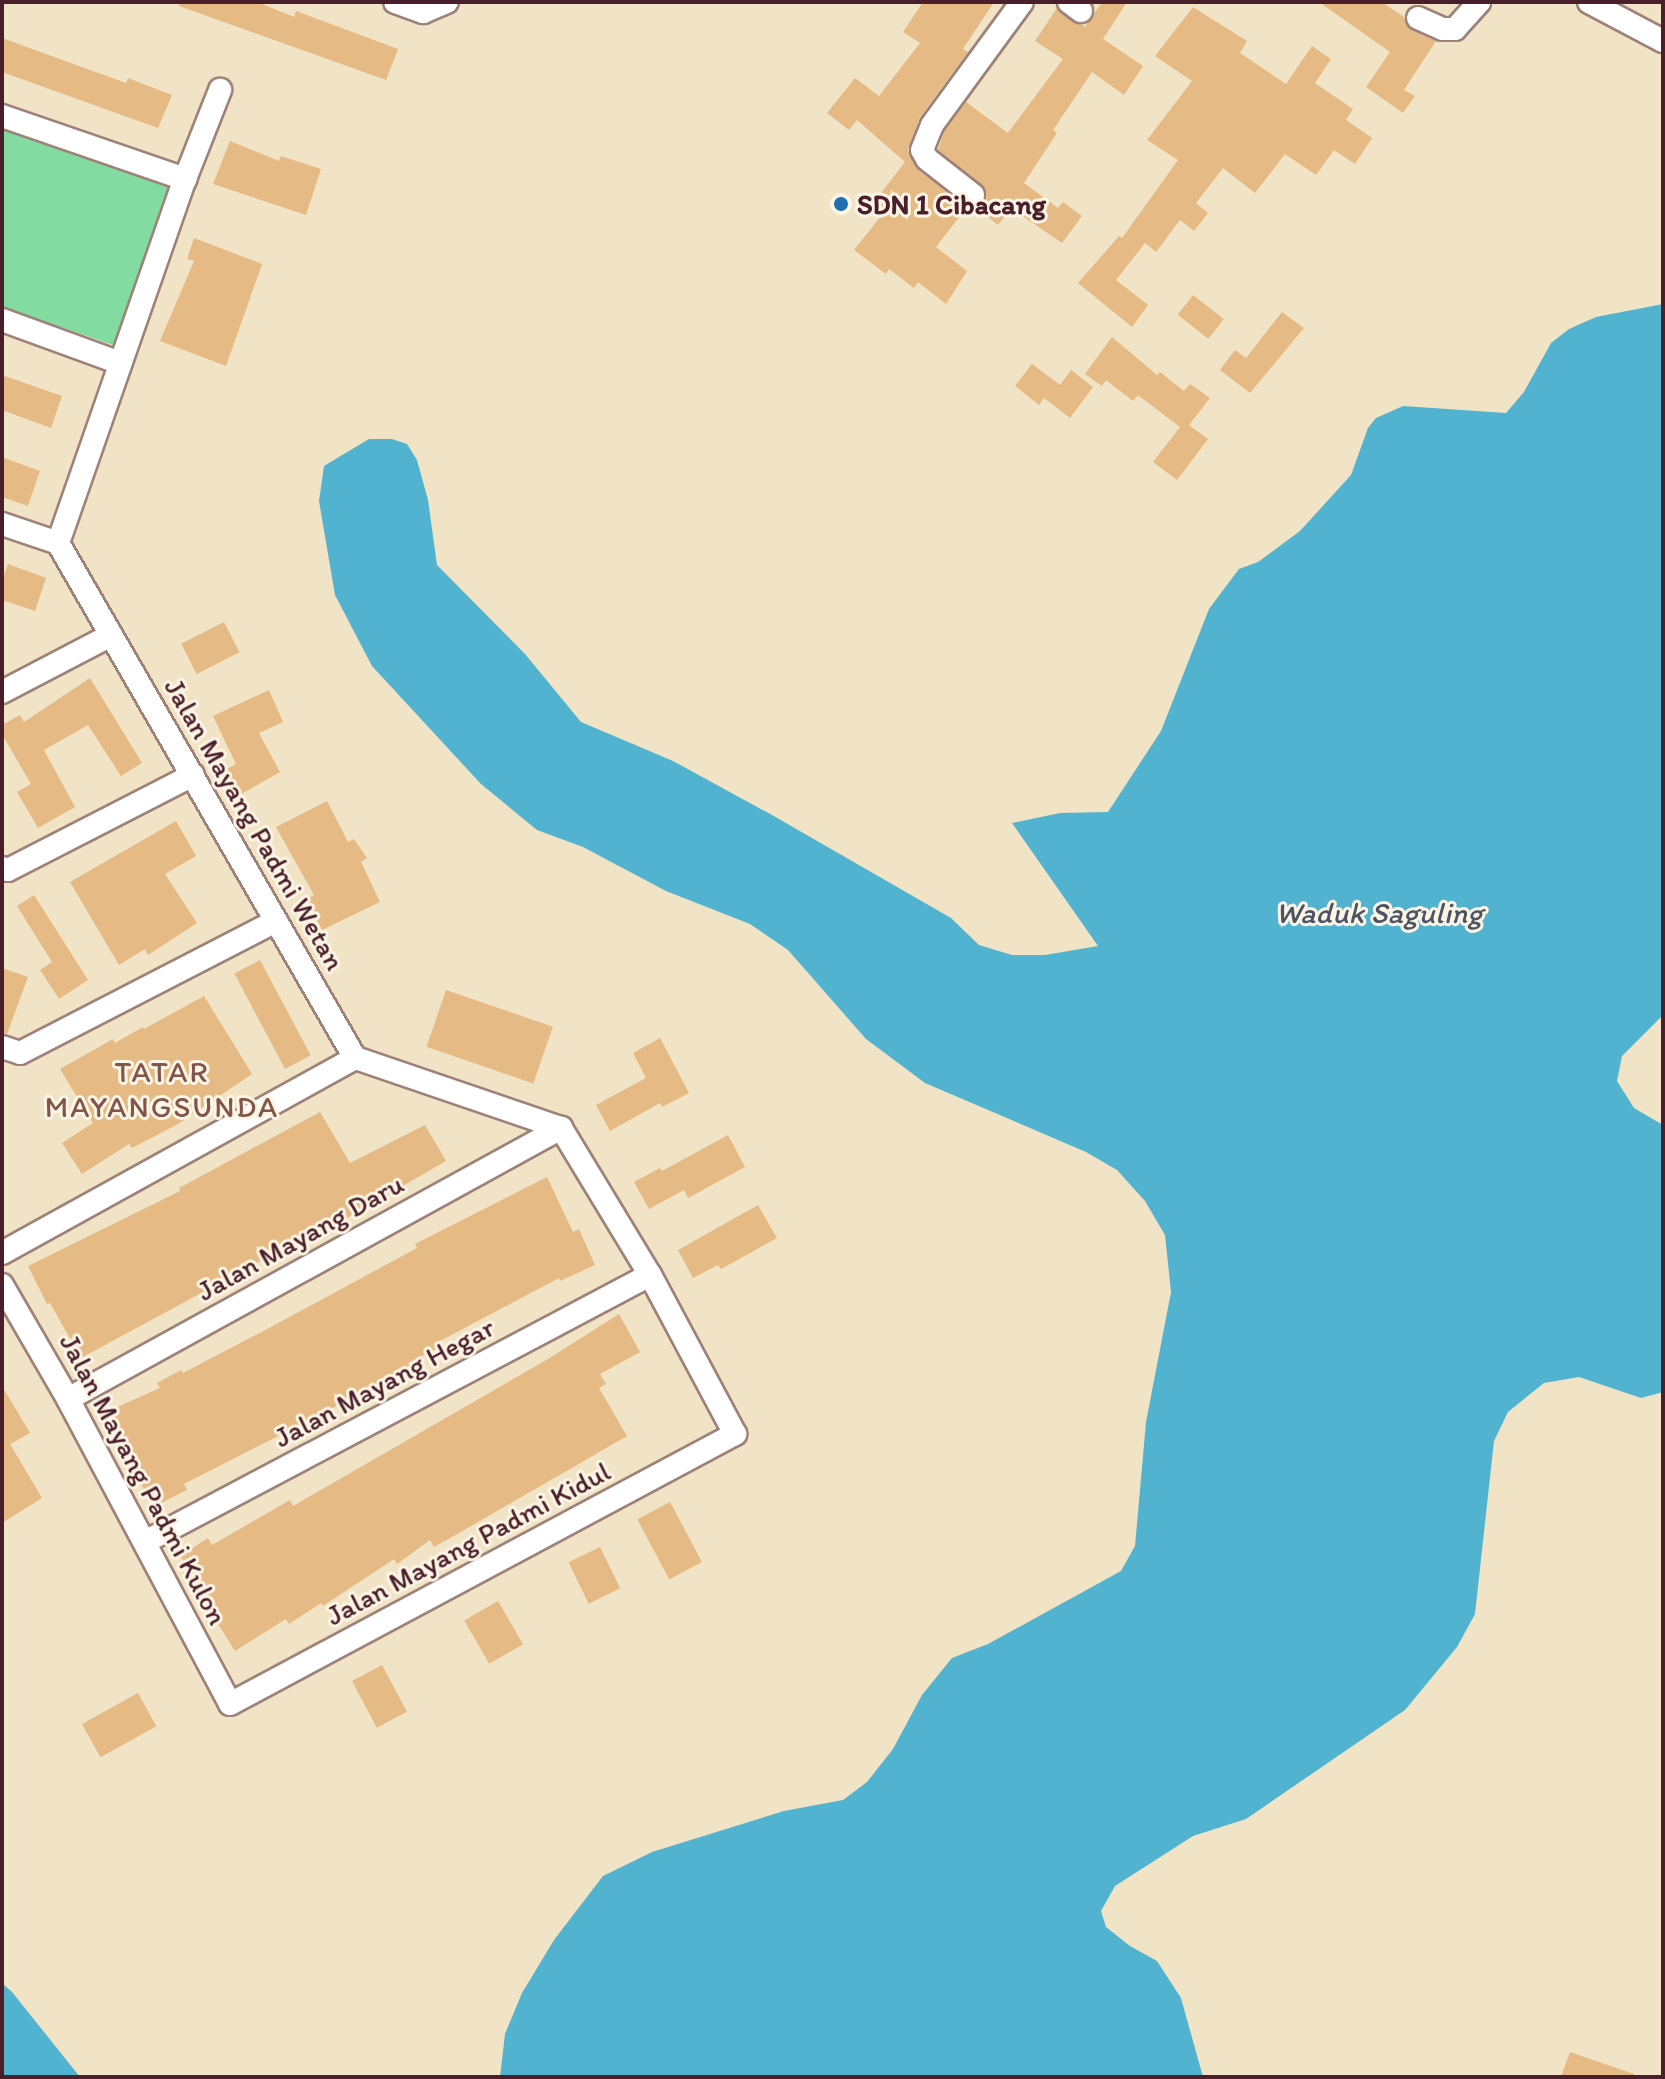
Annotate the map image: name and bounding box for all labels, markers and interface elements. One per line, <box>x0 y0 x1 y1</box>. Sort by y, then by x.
place label: SDN 1 Cibacang <box>857 187 1046 221</box>
marker: SDN 1 Cibacang <box>832 195 850 213</box>
street label: Jalan Mayang Padmi Wetan <box>159 674 351 974</box>
water label: Waduk Saguling <box>1275 895 1483 931</box>
district label: TATAR MAYANGSUNDA <box>43 1054 281 1124</box>
street label: Jalan Mayang Daru <box>192 1167 408 1307</box>
street label: Jalan Mayang Hegar <box>270 1311 498 1453</box>
street label: Jalan Mayang Padmi Kulon <box>54 1330 234 1628</box>
street label: Jalan Mayang Padmi Kidul <box>321 1454 615 1632</box>

